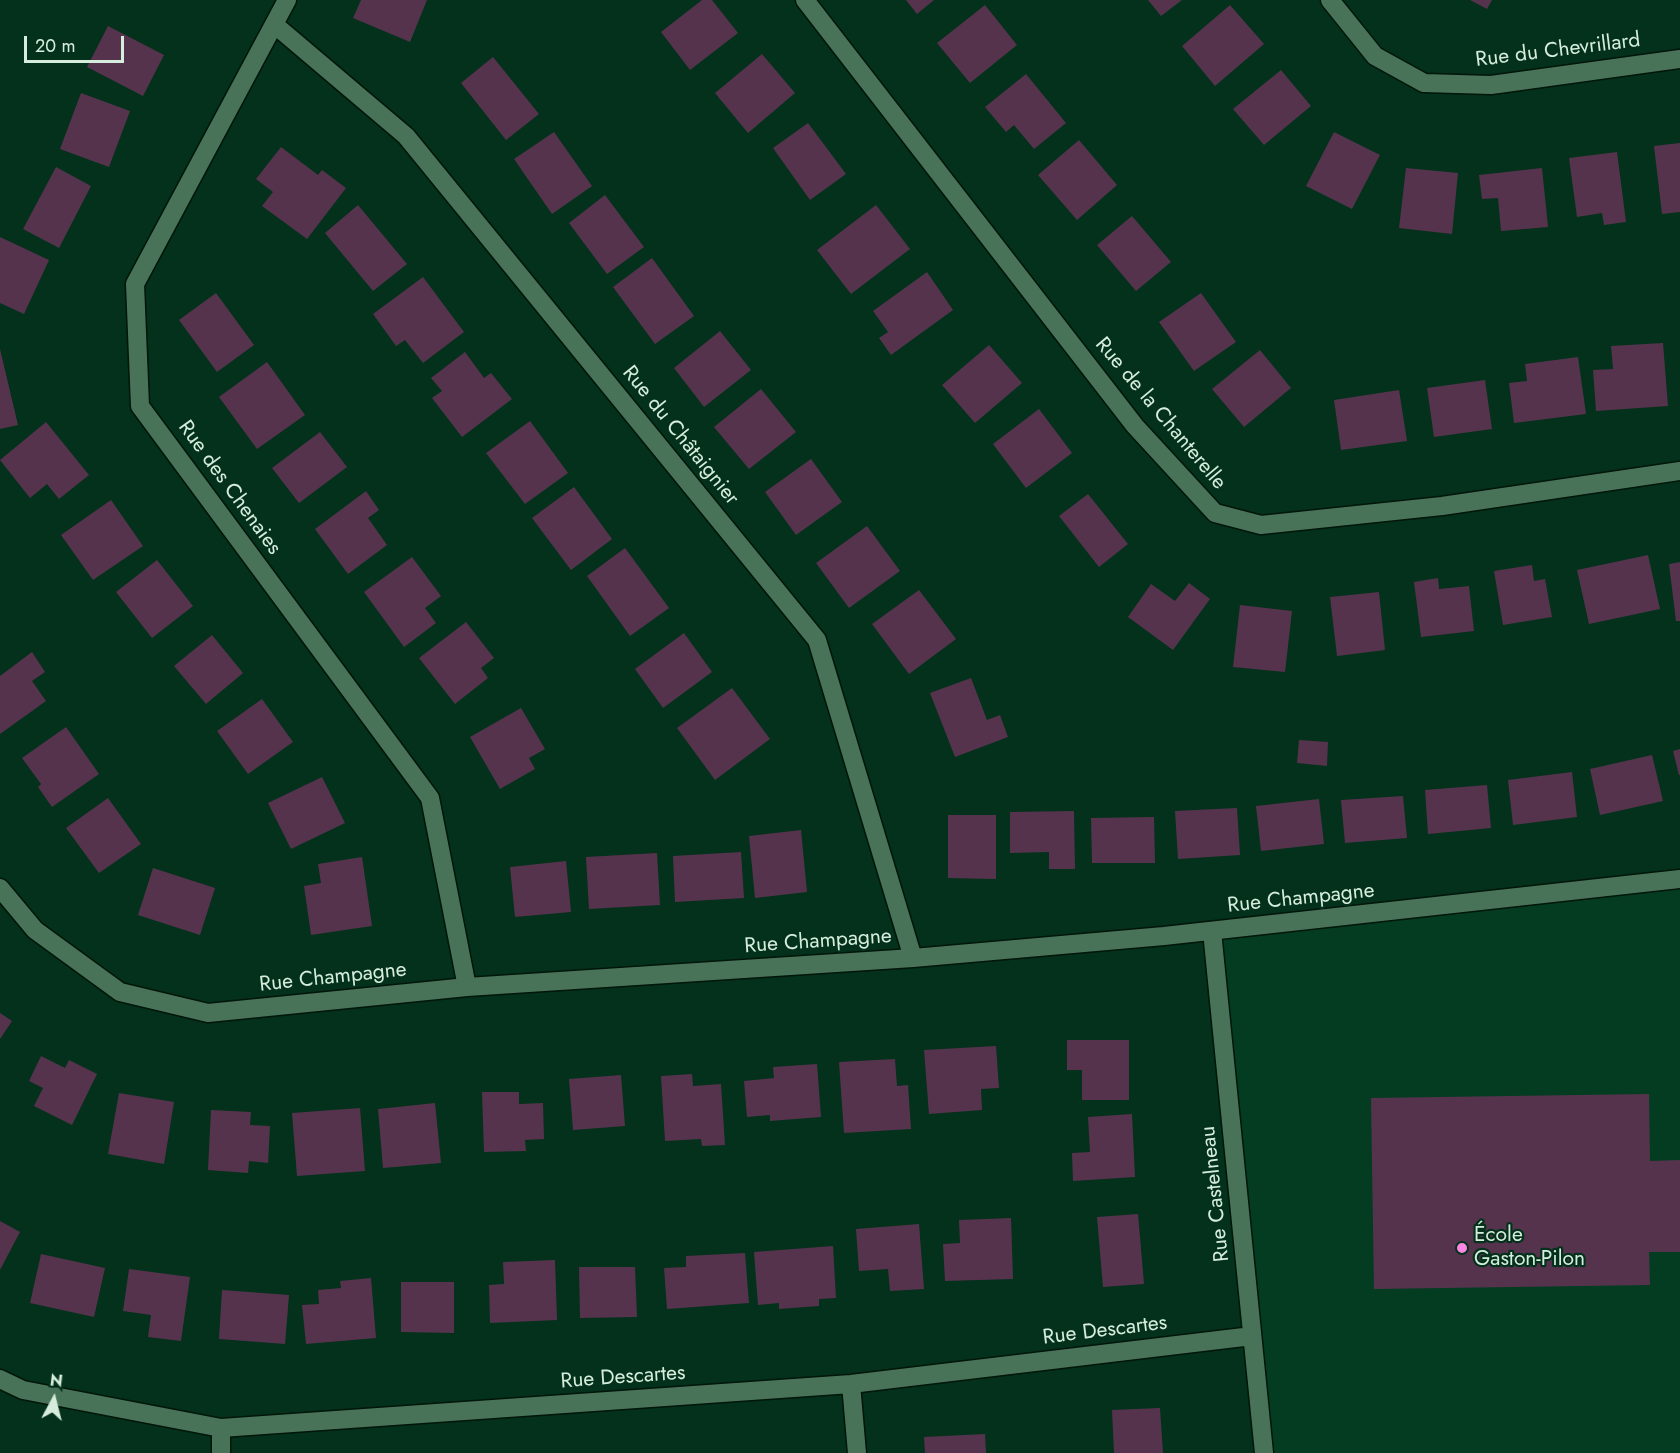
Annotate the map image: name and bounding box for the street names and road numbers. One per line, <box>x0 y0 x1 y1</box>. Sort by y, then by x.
street label: Rue du Chevrillard <box>1474 28 1642 74</box>
street label: Rue de la Chanterelle <box>1089 333 1231 495</box>
street label: Rue du Châtaignier <box>616 361 744 511</box>
street label: Rue des Chenaies <box>172 416 286 560</box>
street label: Rue Champagne <box>1226 879 1376 919</box>
street label: Rue Champagne <box>743 924 893 960</box>
street label: Rue Champagne <box>258 958 408 998</box>
street label: Rue Castelneau <box>1196 1125 1236 1263</box>
street label: Rue Descartes <box>1041 1311 1169 1351</box>
street label: Rue Descartes <box>560 1361 686 1395</box>

